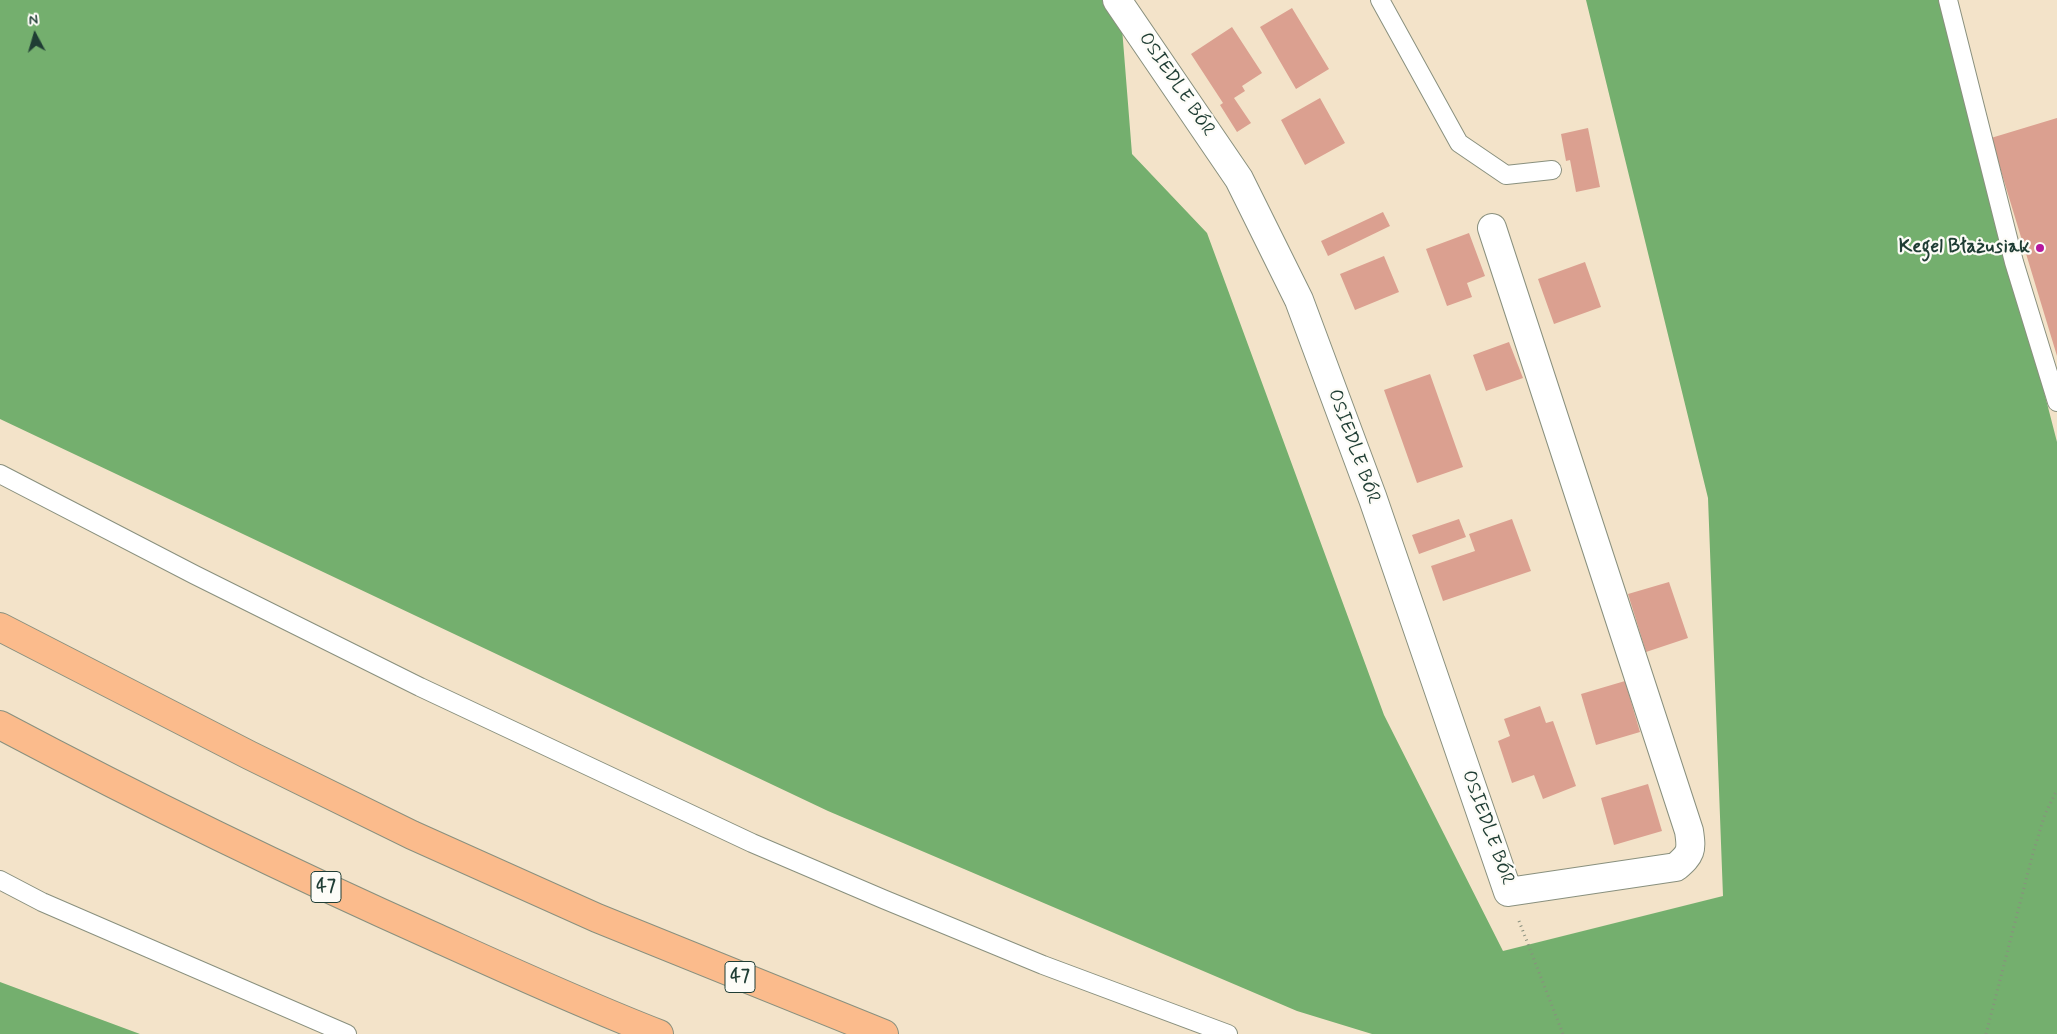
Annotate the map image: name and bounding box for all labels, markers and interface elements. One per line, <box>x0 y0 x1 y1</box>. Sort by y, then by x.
north arrow <box>10 10 60 60</box>
text: N <box>28 11 39 30</box>
street label: OSIEDLE BÓR <box>1133 29 1219 141</box>
place label: Kegel Błażusiak <box>1899 237 2030 259</box>
marker: Kegel Błażusiak <box>2034 242 2046 254</box>
street label: OSIEDLE BÓR <box>1322 387 1384 507</box>
street label: OSIEDLE BÓR <box>1456 768 1518 888</box>
road number: 47 <box>311 872 341 902</box>
road number: 47 <box>725 962 755 992</box>

